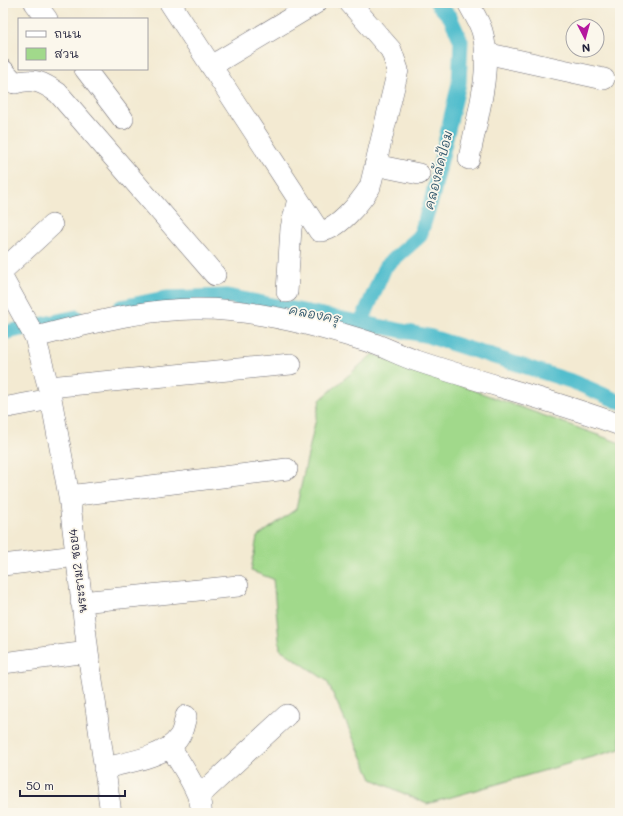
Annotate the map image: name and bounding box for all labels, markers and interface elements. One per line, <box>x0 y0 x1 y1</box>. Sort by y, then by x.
legend <box>18 18 148 70</box>
north arrow <box>565 18 605 58</box>
text: ถนน <box>54 25 82 41</box>
text: N <box>581 41 591 56</box>
text: สวน <box>54 45 79 61</box>
water label: คลองลัดป้อม <box>420 129 456 211</box>
water label: คลองครุ <box>287 300 343 330</box>
street label: พระราม2 ซอย4 <box>64 528 90 614</box>
scale bar <box>20 772 125 798</box>
text: 50 m <box>26 777 54 793</box>

